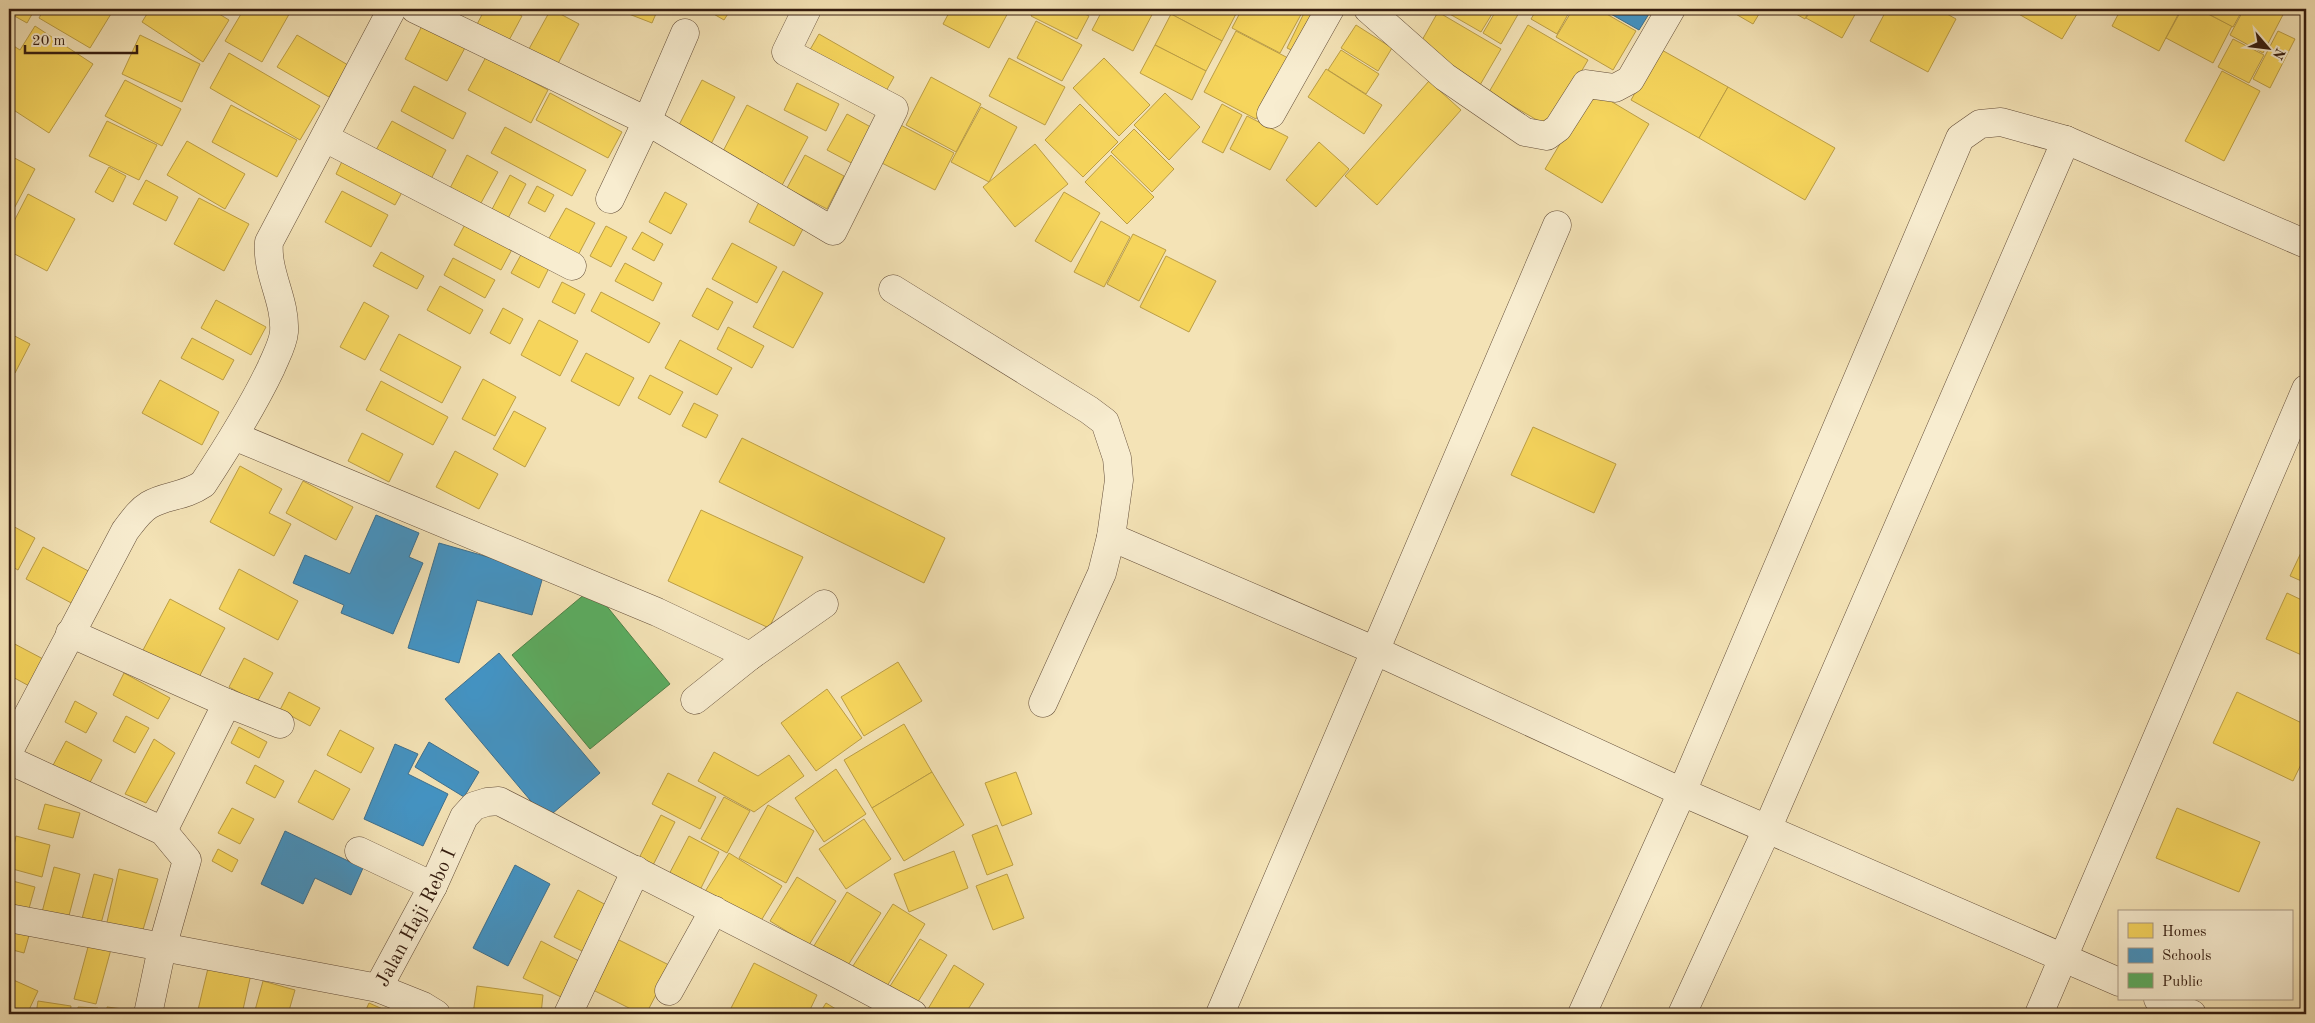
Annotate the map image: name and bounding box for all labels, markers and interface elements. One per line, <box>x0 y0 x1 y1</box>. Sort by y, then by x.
scale bar <box>25 22 138 54</box>
north arrow <box>2242 22 2292 72</box>
text: 20 m <box>32 34 66 49</box>
text: N <box>2270 46 2287 62</box>
street label: Jalan Haji Rebo I <box>373 846 461 990</box>
legend <box>2118 910 2292 1000</box>
text: Homes <box>2162 925 2207 940</box>
text: Schools <box>2162 949 2211 964</box>
text: Public <box>2162 975 2203 990</box>

